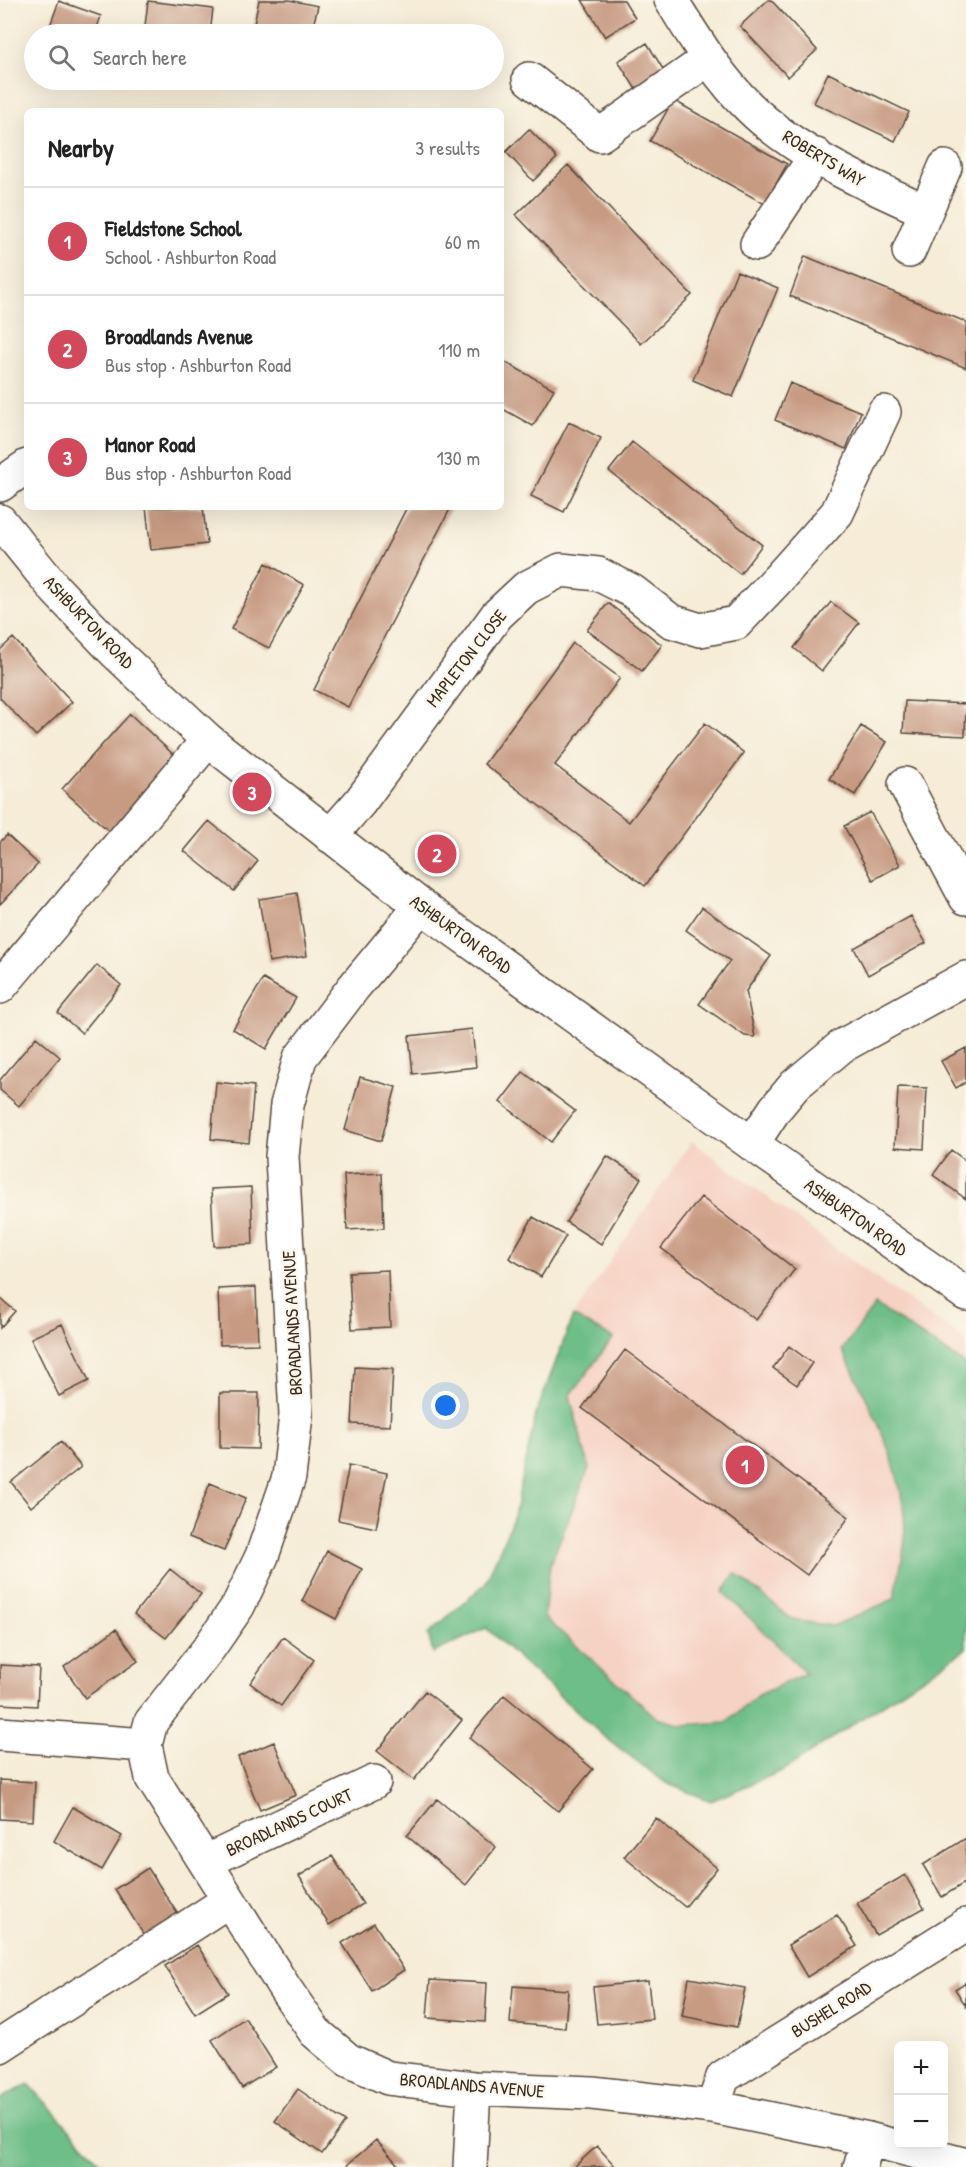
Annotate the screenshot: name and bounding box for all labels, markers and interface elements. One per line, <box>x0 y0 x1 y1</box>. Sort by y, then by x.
search box <box>24 24 504 90</box>
icon: search <box>45 41 78 74</box>
text: Search here <box>93 42 187 72</box>
street label: ROBERTS WAY <box>778 124 870 192</box>
text: Nearby <box>48 130 114 165</box>
text: 3 results <box>415 134 480 161</box>
text: Fieldstone School <box>105 213 242 243</box>
text: 1 <box>64 228 71 255</box>
text: 60 m <box>445 228 480 255</box>
text: School · Ashburton Road <box>105 243 276 270</box>
text: Broadlands Avenue <box>105 321 253 351</box>
text: 2 <box>63 336 72 363</box>
text: 110 m <box>438 336 480 363</box>
text: Bus stop · Ashburton Road <box>105 351 291 378</box>
text: Manor Road <box>105 429 195 459</box>
text: 3 <box>63 444 72 471</box>
text: 130 m <box>437 444 480 471</box>
text: Bus stop · Ashburton Road <box>105 459 291 486</box>
street label: ASHBURTON ROAD <box>38 570 140 674</box>
street label: MAPLETON CLOSE <box>420 604 512 712</box>
pin: 3 <box>232 770 272 814</box>
pin: 2 <box>418 832 456 876</box>
street label: ASHBURTON ROAD <box>405 889 517 980</box>
street label: ASHBURTON ROAD <box>800 1172 913 1262</box>
street label: BROADLANDS AVENUE <box>276 1250 308 1396</box>
your location <box>431 1391 460 1420</box>
pin: 1 <box>726 1442 764 1488</box>
street label: BROADLANDS COURT <box>222 1781 357 1862</box>
street label: BUSHEL ROAD <box>786 1974 876 2043</box>
map controls <box>894 2041 948 2149</box>
button: + <box>894 2041 948 2095</box>
street label: BROADLANDS AVENUE <box>399 2066 545 2104</box>
button: − <box>894 2095 948 2149</box>

